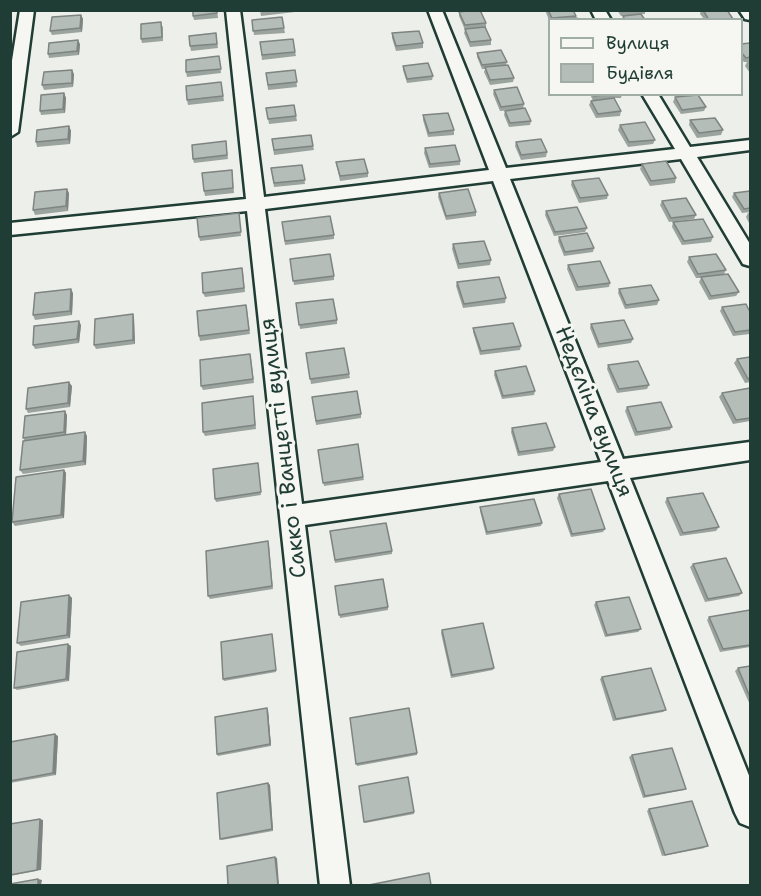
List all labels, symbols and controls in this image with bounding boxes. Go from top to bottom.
legend [548,18,743,96]
text: Вулиця [606,31,670,55]
text: Будівля [606,61,674,85]
street label: Сакко і Ванцетті вулиця [255,316,313,580]
street label: Недєліна вулиця [548,323,638,501]

